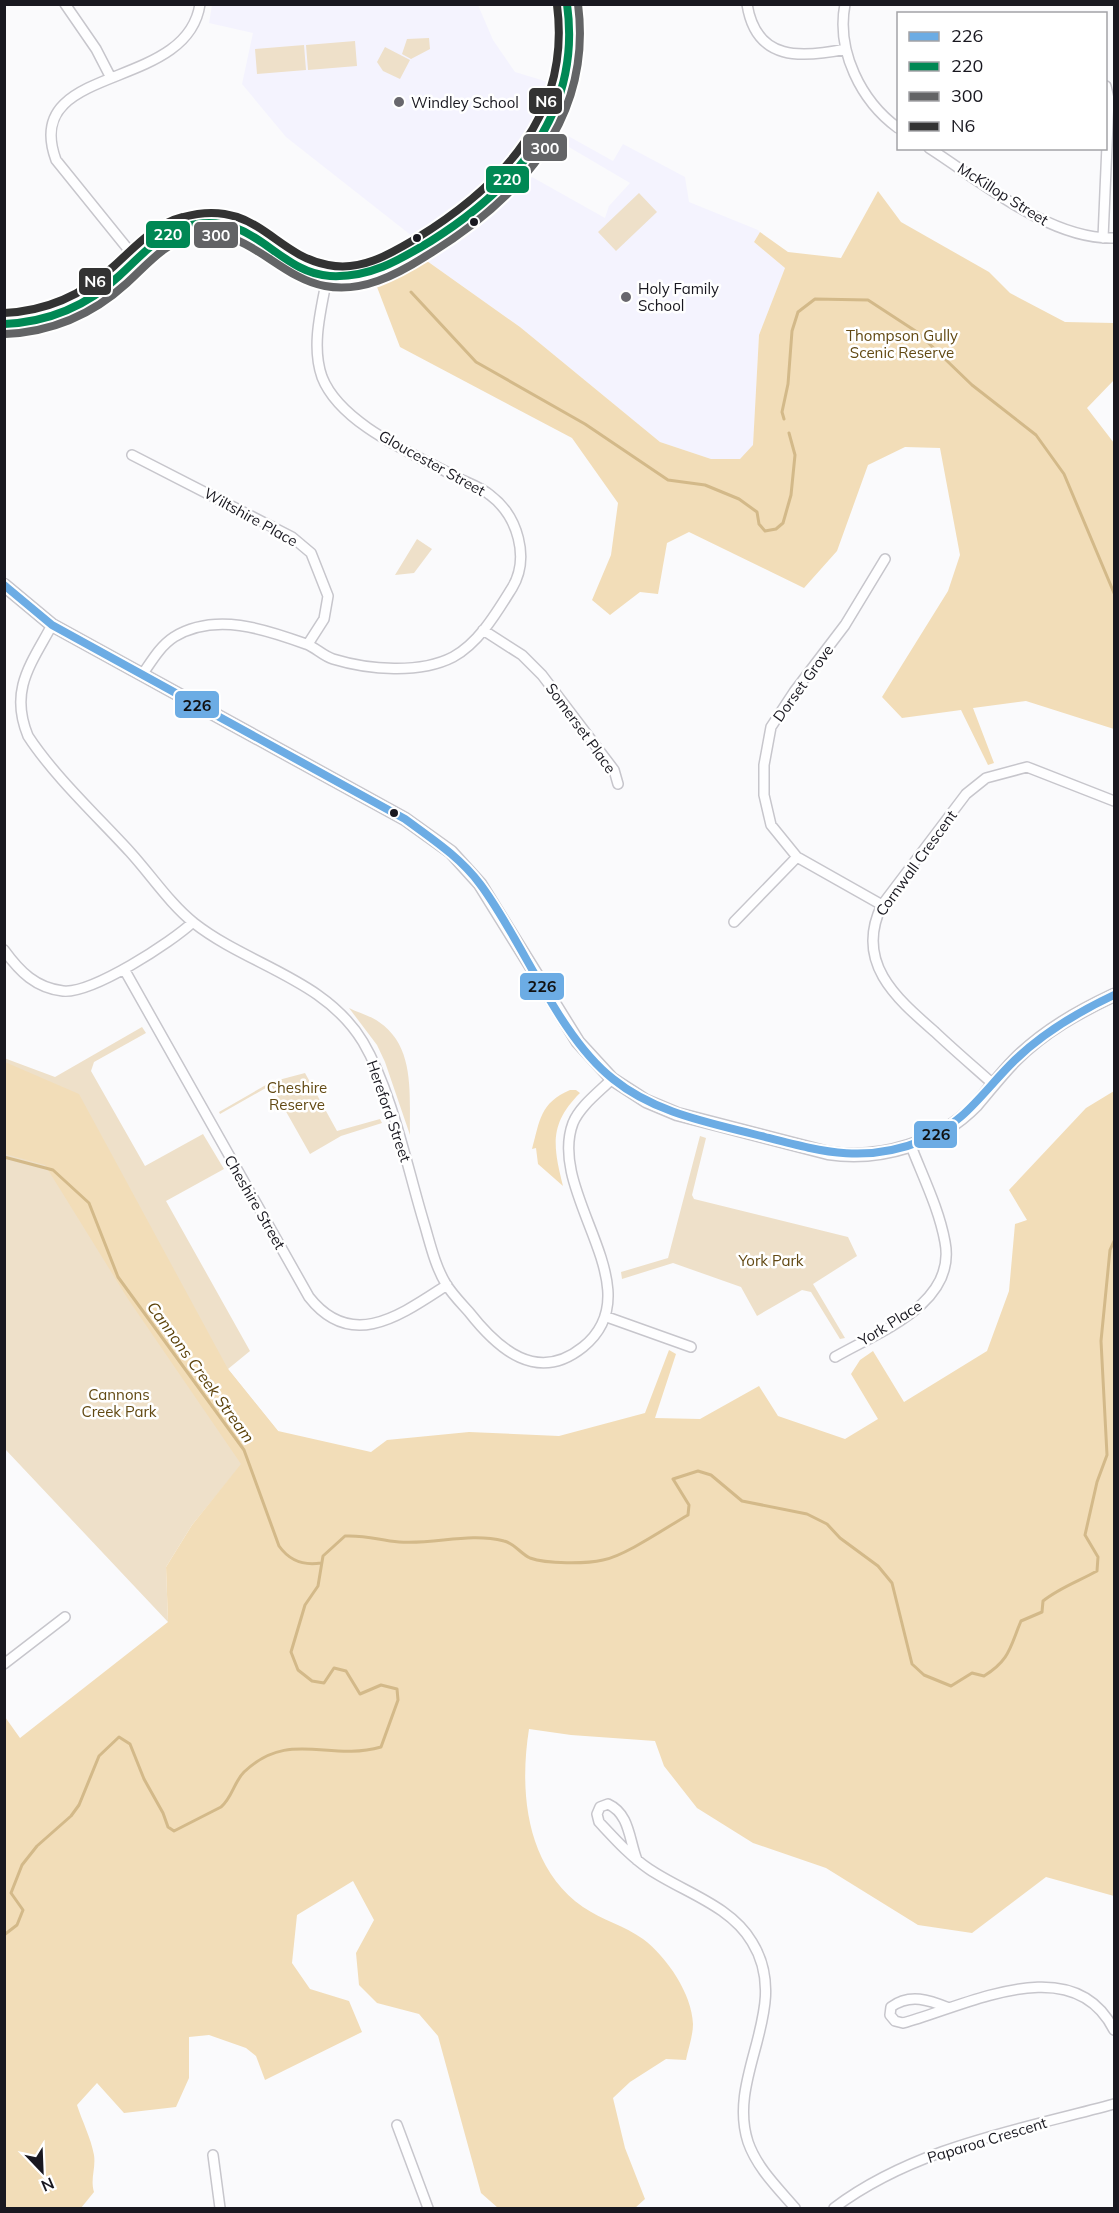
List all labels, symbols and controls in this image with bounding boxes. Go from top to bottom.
legend [897,12,1107,150]
text: 226 [951,24,983,47]
text: 220 [951,54,983,77]
text: 300 [951,84,983,107]
line badge: N6 [528,87,563,115]
text: N6 [535,91,557,111]
place label: Windley School [411,93,519,112]
marker: Windley School [392,95,406,109]
text: N6 [951,114,975,137]
line badge: 300 [522,133,568,162]
text: 300 [531,138,559,158]
street label: McKillop Street [954,159,1052,229]
line badge: 220 [485,165,530,194]
text: 220 [493,169,521,189]
unlabelled marker [468,216,480,228]
line badge: 220 [145,220,191,249]
line badge: 300 [193,221,239,249]
text: 220 [154,224,182,244]
text: 300 [202,225,230,245]
unlabelled marker [411,232,423,244]
line badge: N6 [78,267,112,296]
text: N6 [84,271,106,291]
place label: Holy Family School [638,279,719,315]
marker: Holy Family School [619,290,633,304]
park label: Thompson Gully Scenic Reserve [846,326,958,362]
street label: Gloucester Street [375,426,489,500]
street label: Wiltshire Place [201,483,301,551]
street label: Dorset Grove [769,641,837,725]
street label: Somerset Place [542,679,620,777]
line badge: 226 [174,690,220,719]
text: 226 [183,695,212,715]
street label: Cornwall Crescent [871,806,961,920]
unlabelled marker [388,807,400,819]
line badge: 226 [519,972,565,1001]
text: 226 [528,976,557,996]
street label: Hereford Street [363,1058,415,1164]
park label: Cheshire Reserve [267,1078,327,1114]
line badge: 226 [913,1120,958,1149]
text: 226 [922,1124,951,1144]
street label: Cheshire Street [220,1151,290,1253]
park label: York Park [737,1251,804,1270]
street label: York Place [854,1296,925,1350]
water label: Cannons Creek Stream [143,1297,259,1447]
park label: Cannons Creek Park [81,1385,157,1421]
street label: Paparoa Crescent [925,2113,1049,2167]
north arrow [12,2141,72,2201]
text: N [38,2173,57,2196]

